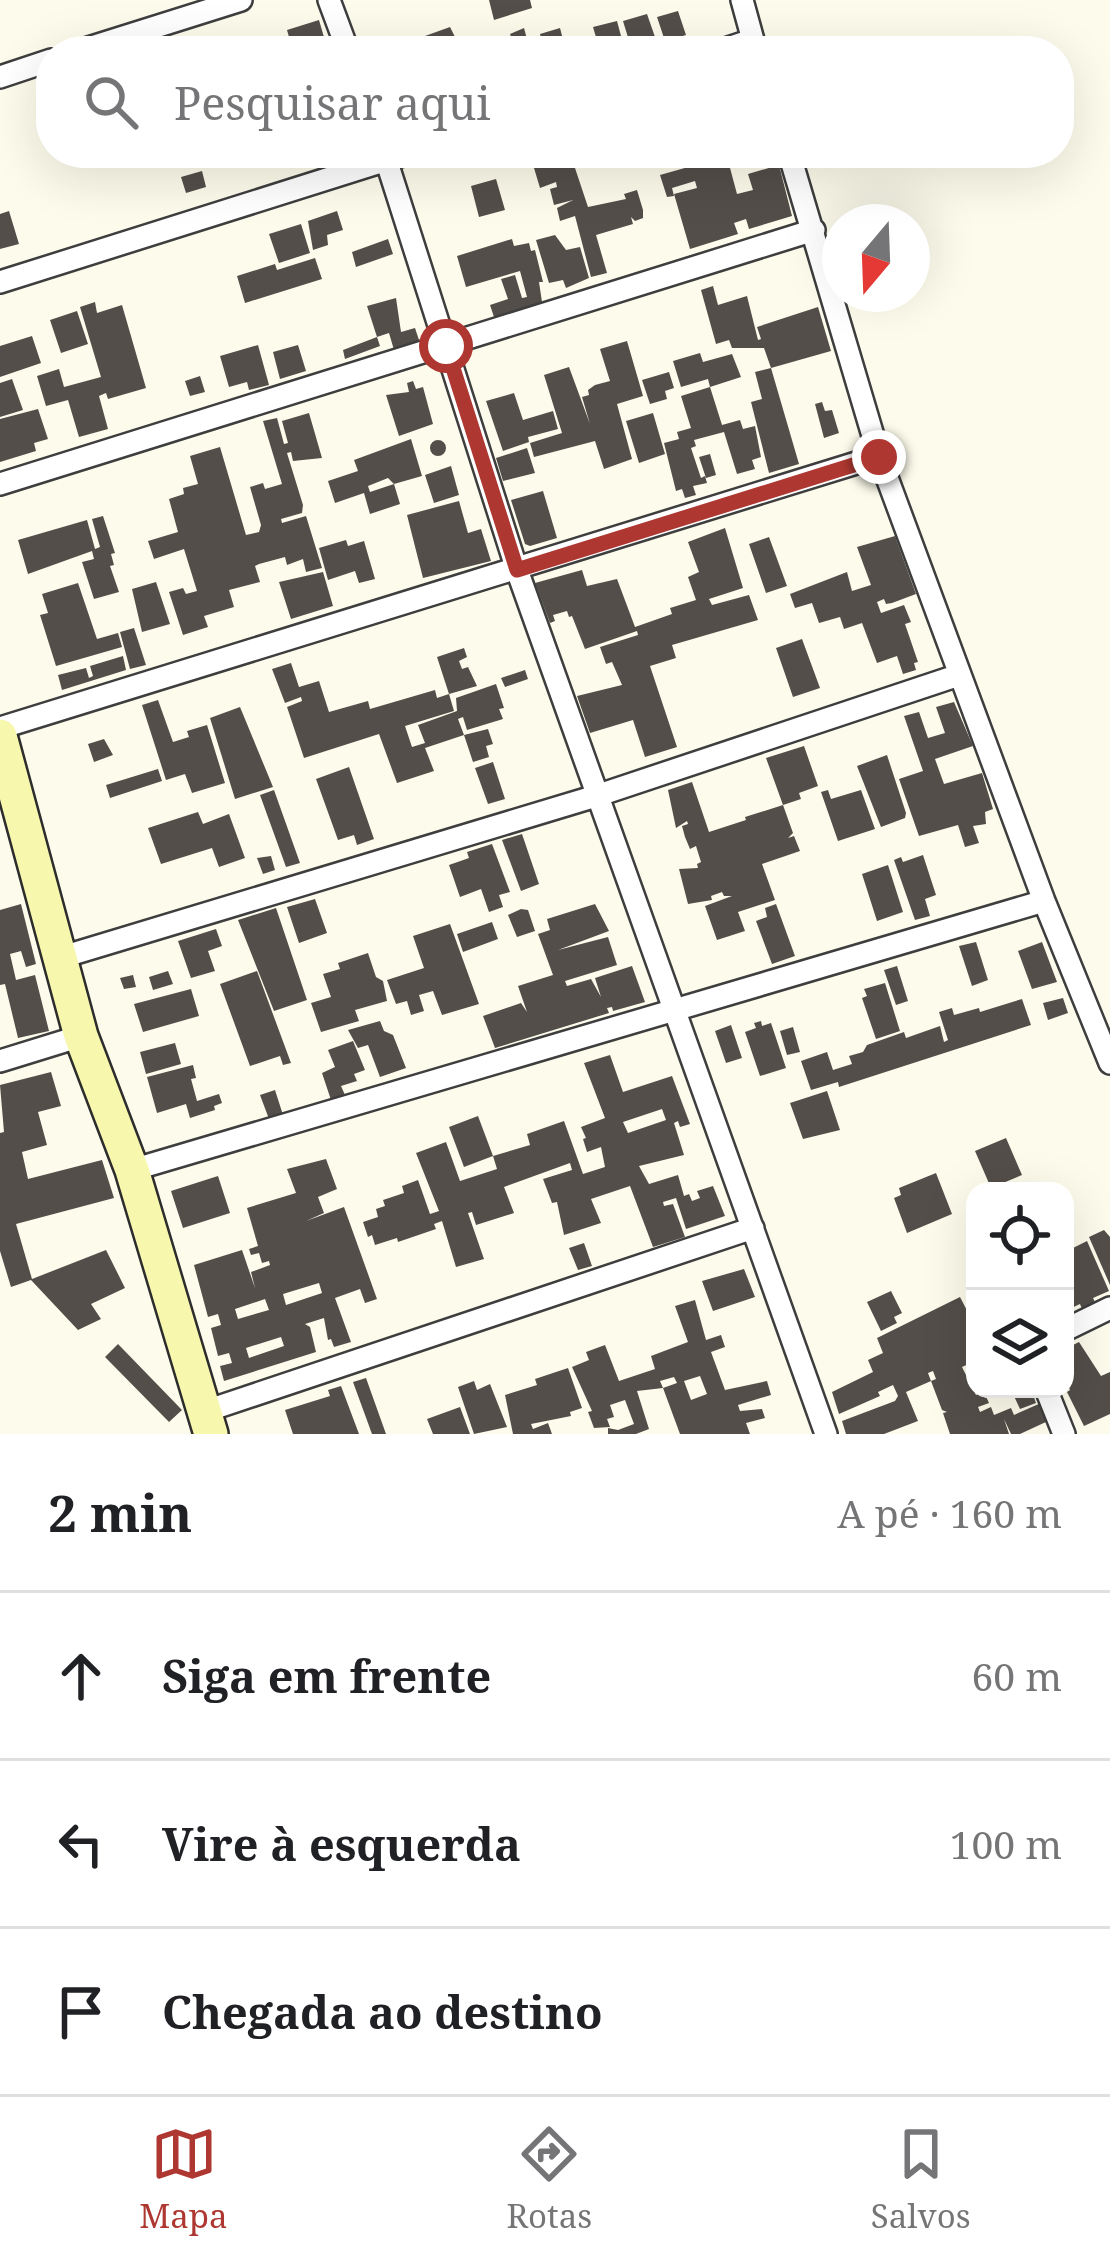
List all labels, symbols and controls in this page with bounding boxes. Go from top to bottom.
search box [36,36,1074,168]
icon: search [78,69,144,135]
text: Pesquisar aqui [174,72,491,133]
north arrow [822,204,930,312]
route start [419,319,473,373]
route end [852,430,906,484]
map controls [966,1182,1074,1398]
button: locate [966,1182,1074,1290]
button: layers [966,1290,1074,1398]
text: 2 min [48,1477,192,1547]
text: A pé · 160 m [837,1486,1062,1539]
icon: ahead [48,1643,114,1709]
text: Siga em frente [162,1645,491,1706]
text: 60 m [971,1649,1062,1702]
icon: left [48,1811,114,1877]
text: Vire à esquerda [162,1813,521,1874]
text: 100 m [950,1817,1062,1870]
icon: arrive [48,1979,114,2045]
text: Chegada ao destino [162,1981,603,2042]
tab: Mapa [139,2121,228,2238]
tab: Rotas [506,2121,592,2238]
tab: Salvos [871,2121,971,2238]

